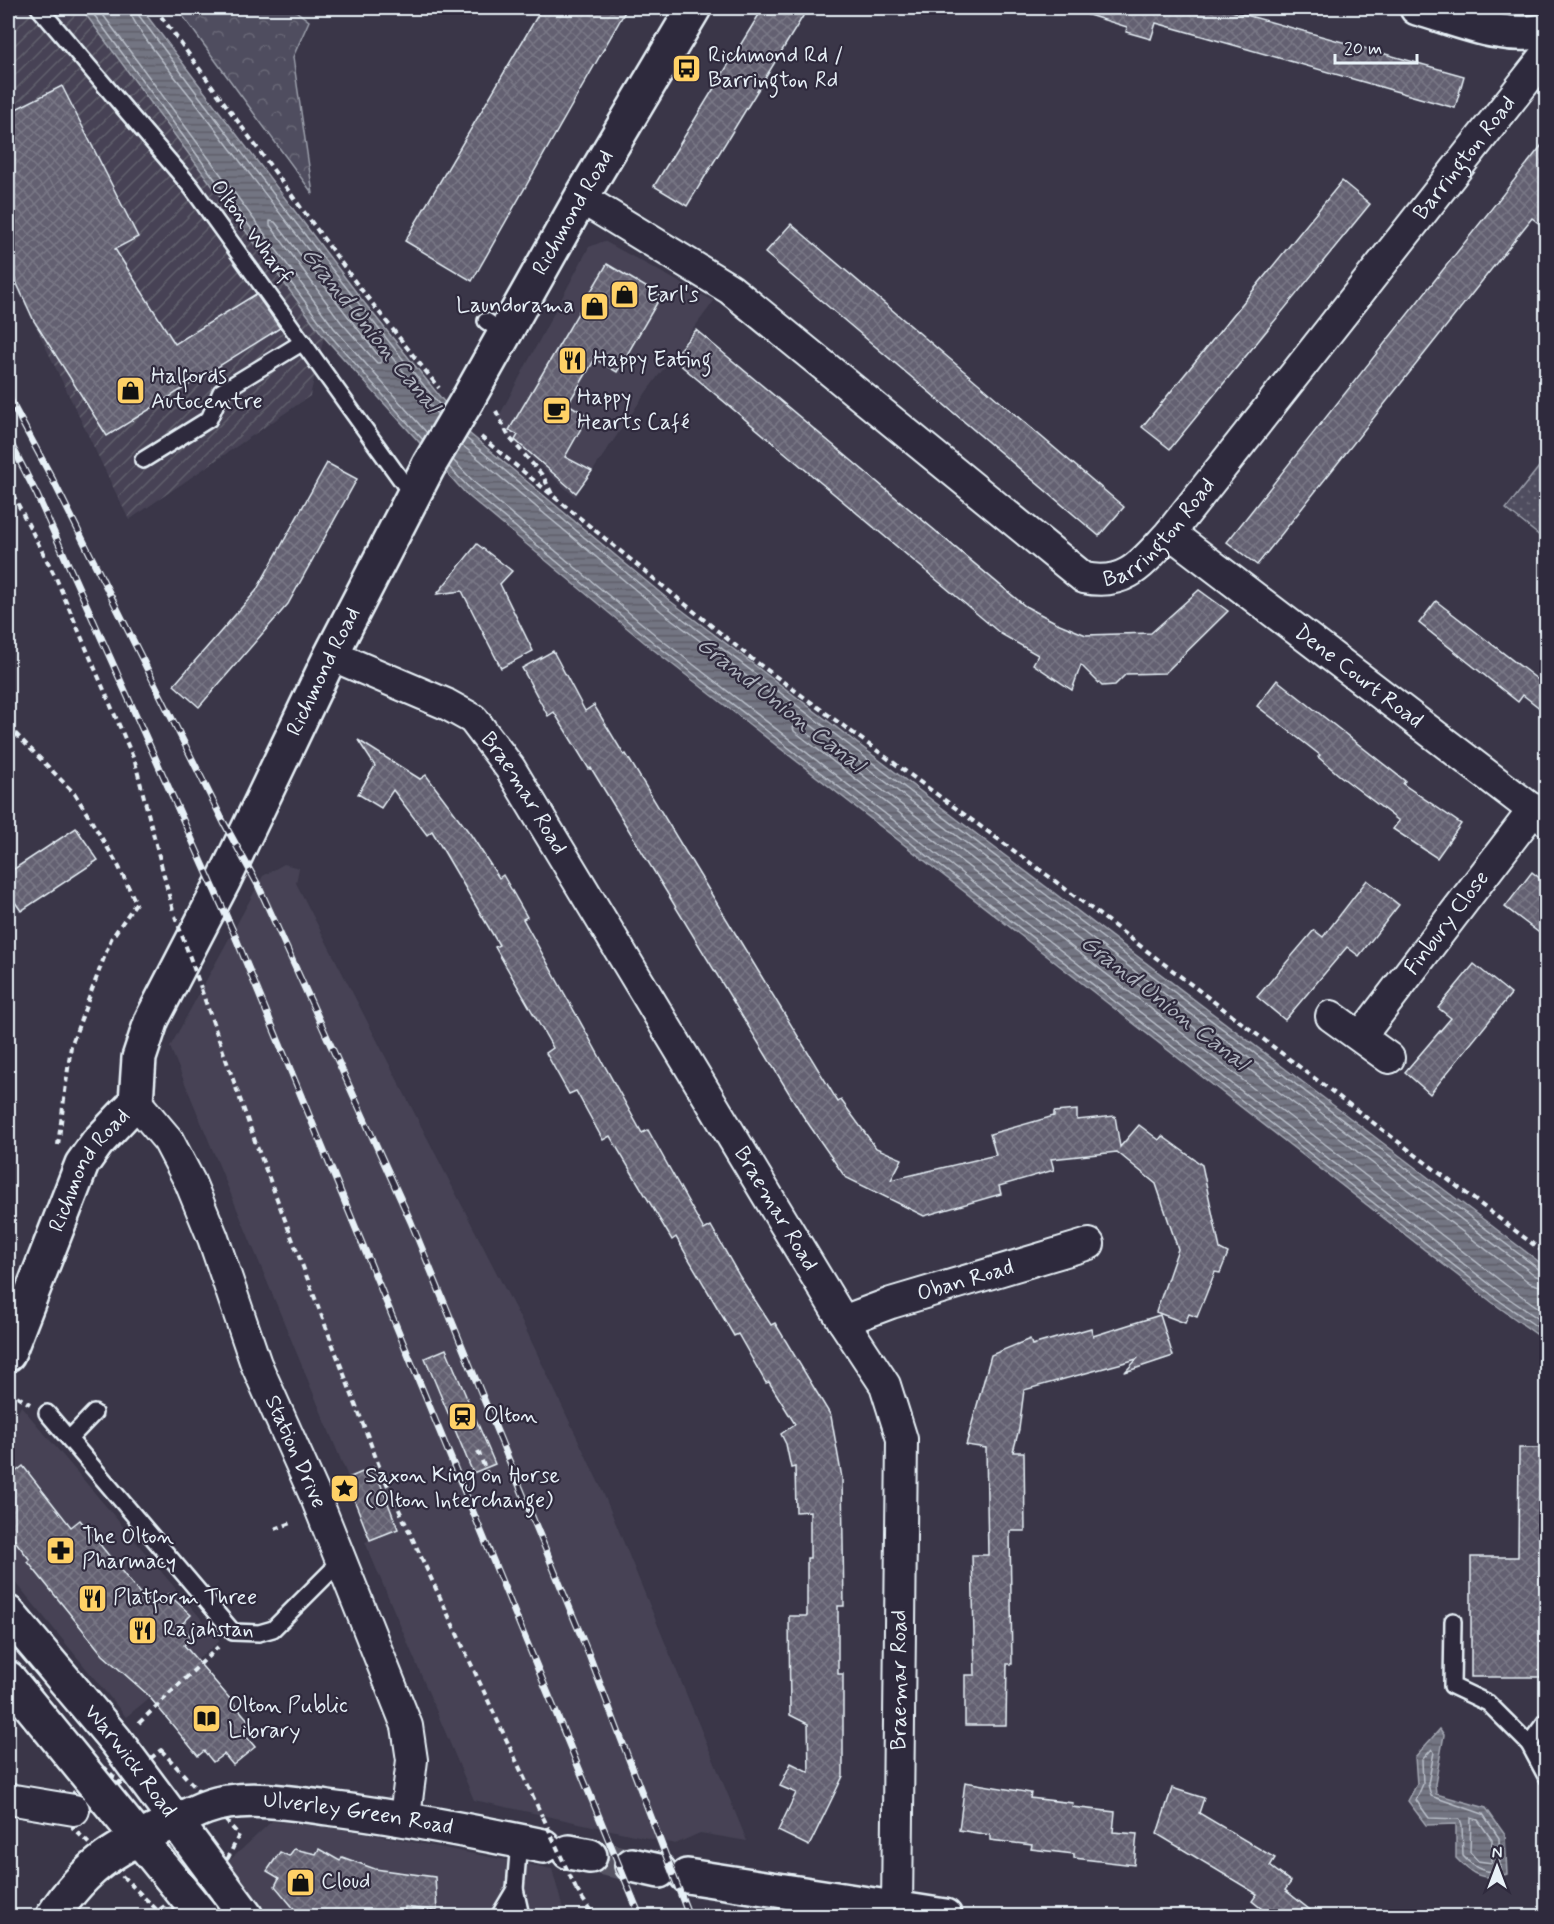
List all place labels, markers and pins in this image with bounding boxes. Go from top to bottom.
place label: Richmond Rd / Barrington Rd [708,42,844,98]
bus stop icon: Richmond Rd / Barrington Rd [671,53,703,85]
shop icon: Earl's [609,279,641,311]
place label: Earl's [646,281,699,309]
shop icon: Laundorama [579,290,611,322]
place label: Laundorama [456,292,574,320]
restaurant icon: Happy Eating [556,344,588,376]
place label: Happy Eating [593,346,712,377]
place label: Halfords Autocentre [151,363,263,416]
shop icon: Halfords Autocentre [114,374,146,406]
place label: Happy Hearts Café [577,384,690,437]
cafe icon: Happy Hearts Café [540,395,572,427]
station icon: Olton [447,1400,479,1432]
place label: Olton [484,1402,538,1430]
place label: Saxon King on Horse (Olton Interchange) [365,1462,560,1518]
place icon: Saxon King on Horse (Olton Interchange) [328,1473,360,1505]
place label: The Olton Pharmacy [82,1523,176,1576]
pharmacy icon: The Olton Pharmacy [45,1534,77,1566]
restaurant icon: Platform Three [76,1582,108,1614]
place label: Platform Three [113,1584,257,1614]
restaurant icon: Rajahstan [126,1614,158,1646]
place label: Rajahstan [163,1616,254,1645]
place label: Olton Public Library [228,1692,348,1745]
library icon: Olton Public Library [191,1703,223,1735]
shop icon: Cloud [284,1866,316,1898]
place label: Cloud [321,1868,371,1896]

